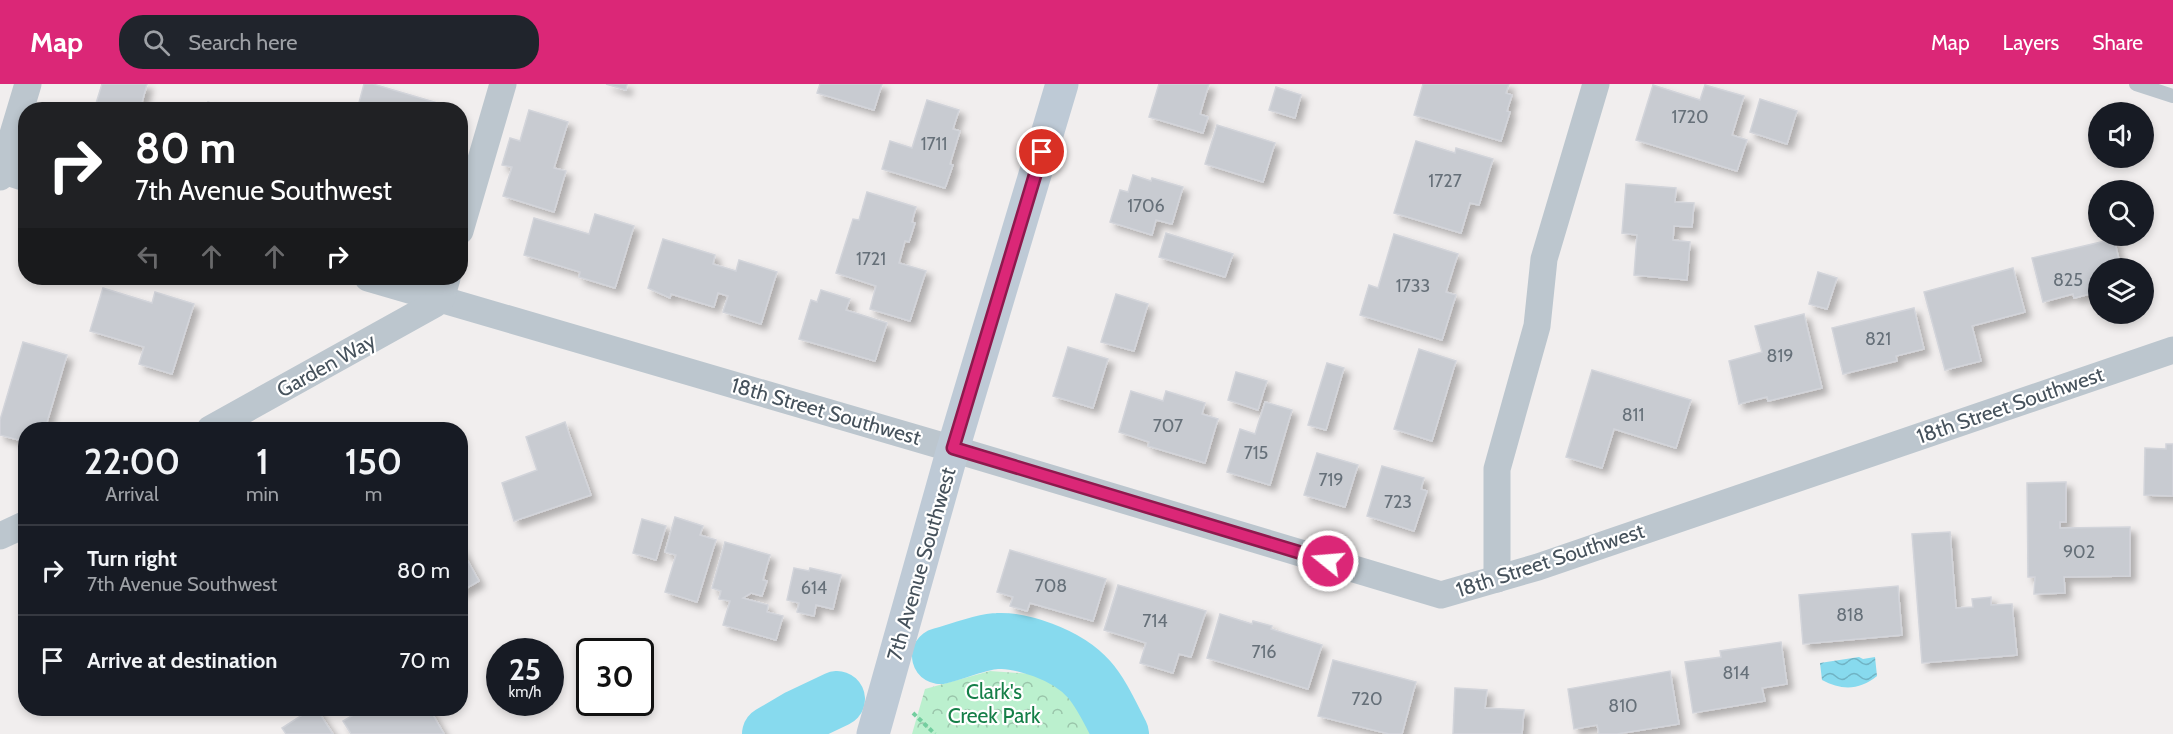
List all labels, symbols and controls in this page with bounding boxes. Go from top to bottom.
search box [119,15,539,69]
text: Map [30,25,83,59]
icon: search [140,26,173,59]
text: Search here [188,29,297,56]
text: Map [1931,30,1970,55]
text: Layers [2003,30,2059,55]
text: Share [2092,30,2143,55]
map controls [2088,102,2154,324]
button: sound [2088,102,2154,168]
house number: 1720 [1672,106,1708,128]
text: 80 m [135,122,236,174]
icon: right [36,126,114,204]
pin [1016,126,1067,177]
house number: 1711 [921,133,947,155]
icon: arrive [1025,135,1058,168]
house number: 1727 [1428,170,1462,192]
text: 7th Avenue Southwest [135,174,392,207]
button: search [2088,180,2154,246]
house number: 1706 [1127,195,1165,217]
icon: left [132,240,165,273]
icon: ahead [195,240,228,273]
icon: ahead [258,240,291,273]
icon: right [321,240,354,273]
house number: 1721 [856,248,886,270]
button: layers [2088,258,2154,324]
house number: 825 [2053,269,2083,291]
house number: 1733 [1396,275,1430,297]
street label: Garden Way [272,328,380,402]
house number: 821 [1865,328,1891,350]
house number: 819 [1766,345,1794,367]
street label: 18th Street Southwest [1913,361,2107,449]
street label: 18th Street Southwest [728,372,924,450]
house number: 811 [1622,404,1644,426]
house number: 707 [1153,415,1183,437]
text: 22:00 [84,439,180,483]
text: 1 [256,439,269,483]
text: 150 [345,439,402,483]
house number: 715 [1244,442,1268,464]
street label: 7th Avenue Southwest [881,465,961,663]
house number: 719 [1318,469,1344,491]
text: Arrival [105,482,159,506]
text: min [246,482,279,506]
text: m [365,482,382,506]
house number: 723 [1384,491,1412,513]
street label: 18th Street Southwest [1453,518,1647,602]
position arrow [1296,529,1360,593]
house number: 902 [2063,541,2095,563]
text: Turn right [87,545,177,572]
icon: right [36,554,69,587]
text: 80 m [397,557,450,584]
text: 7th Avenue Southwest [87,572,277,596]
house number: 708 [1035,575,1067,597]
house number: 614 [801,577,827,599]
house number: 818 [1836,604,1864,626]
house number: 714 [1142,610,1168,632]
speed limit sign: 30 [576,638,654,716]
house number: 716 [1251,641,1277,663]
icon: arrive [36,644,69,677]
text: Arrive at destination [87,647,277,674]
text: 70 m [400,647,450,674]
text: 25 [509,651,541,688]
house number: 814 [1722,662,1750,684]
park label: Clark's Creek Park [948,679,1041,728]
text: km/h [509,683,541,701]
house number: 720 [1351,688,1383,710]
house number: 810 [1608,695,1638,717]

